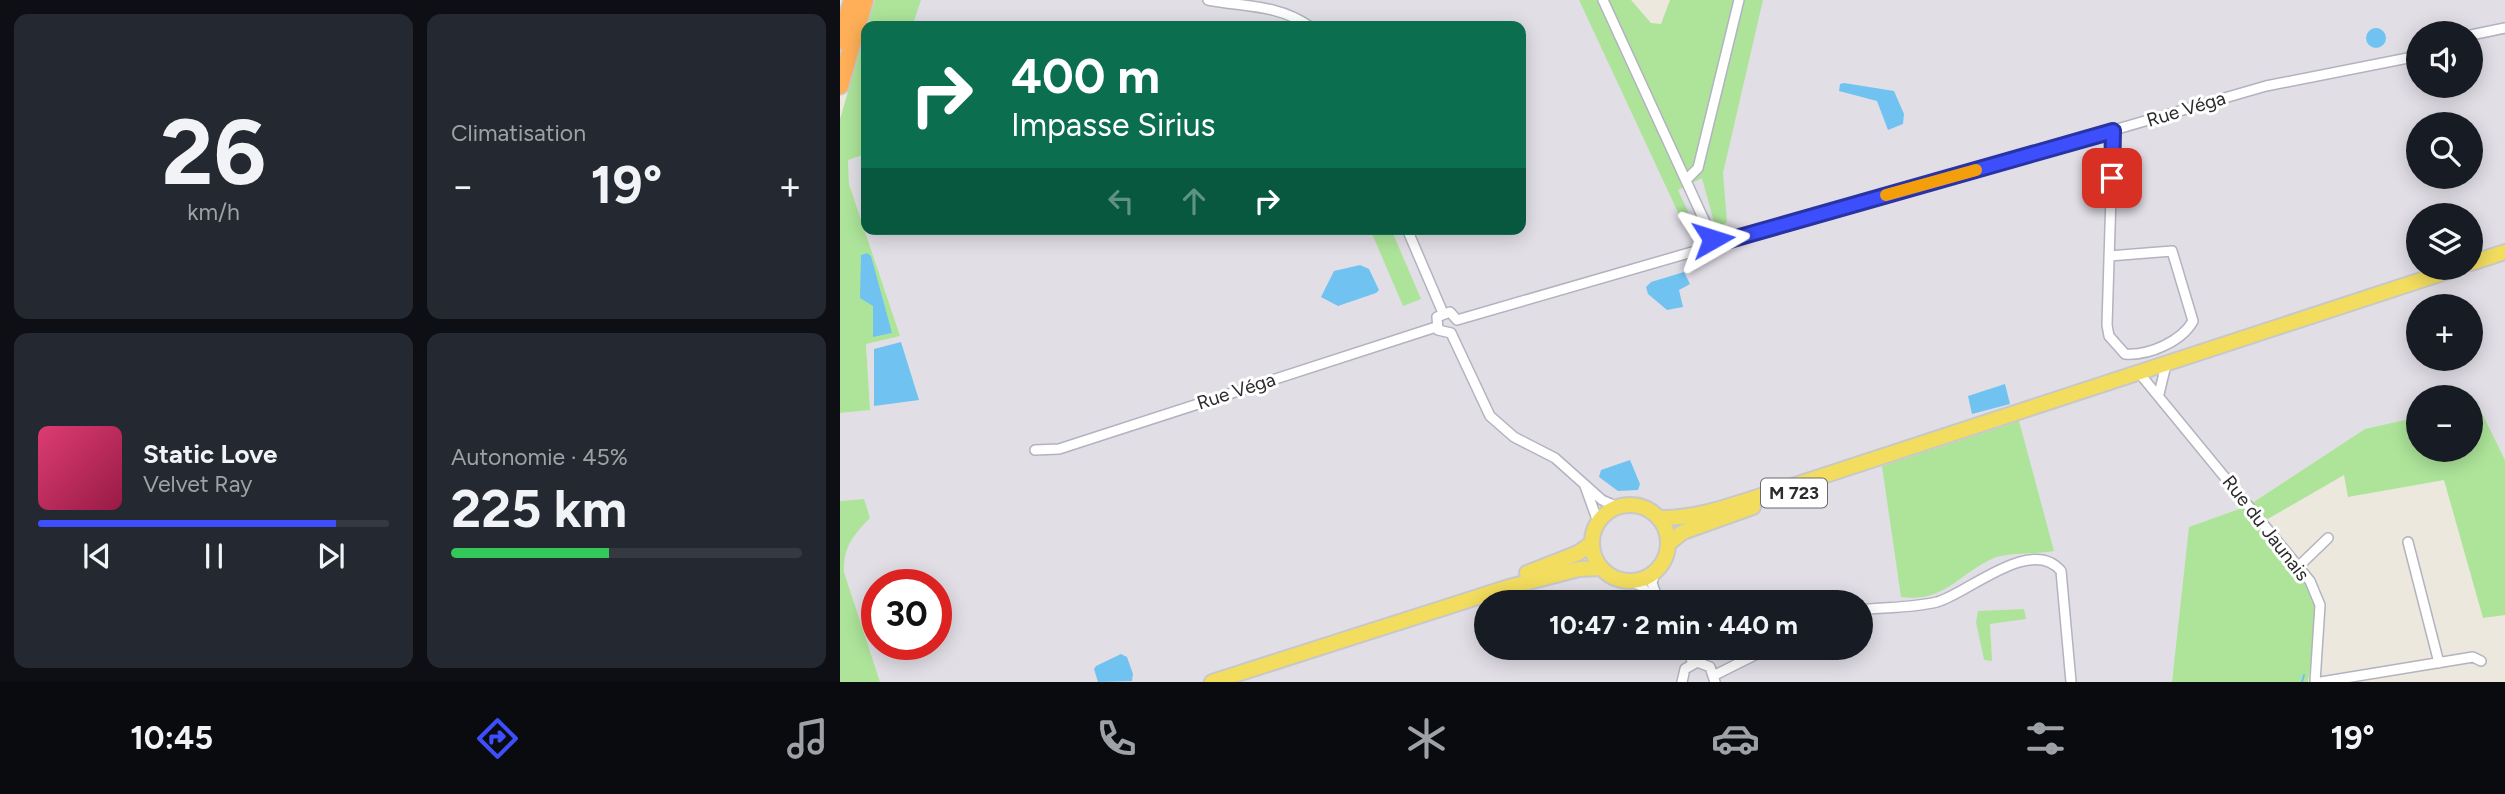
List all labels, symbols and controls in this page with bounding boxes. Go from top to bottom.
map controls [2406,21,2483,462]
button: sound [2406,21,2483,98]
text: 400 m [1011,46,1160,105]
icon: right [896,49,987,140]
street label: Rue Véga [2144,86,2228,132]
text: 26 [161,98,266,207]
text: Impasse Sirius [1011,106,1215,144]
button: search [2406,112,2483,189]
text: Climatisation [451,119,586,147]
pin [2082,148,2142,208]
text: 19° [591,154,662,216]
icon: arrive [2093,159,2131,197]
text: − [451,163,475,209]
text: + [778,163,802,209]
icon: left [1102,182,1140,220]
icon: ahead [1175,182,1213,220]
icon: right [1248,182,1286,220]
text: km/h [187,198,240,226]
position arrow [1676,202,1750,276]
button: layers [2406,203,2483,280]
button: + [2406,294,2483,371]
street label: Rue Véga [1194,368,1278,414]
button: − [2406,385,2483,462]
text: Static Love [143,438,277,470]
text: Autonomie · 45% [451,443,628,471]
text: Velvet Ray [143,470,252,498]
street label: Rue du Jaunais [2218,471,2314,585]
text: 225 km [451,478,627,540]
road number: M 723 [1761,478,1827,508]
icon: previous [78,537,116,575]
icon: pause [195,537,233,575]
icon: next [312,537,350,575]
speed limit sign: 30 [861,569,952,660]
text: 10:47 · 2 min · 440 m [1549,609,1798,641]
icon: directions [473,714,522,763]
icon: music [783,714,832,763]
icon: phone [1092,714,1141,763]
icon: climate [1402,714,1451,763]
icon: car [1711,714,1760,763]
icon: filters [2021,714,2070,763]
text: 10:45 [130,719,213,757]
text: 19° [2330,719,2375,757]

